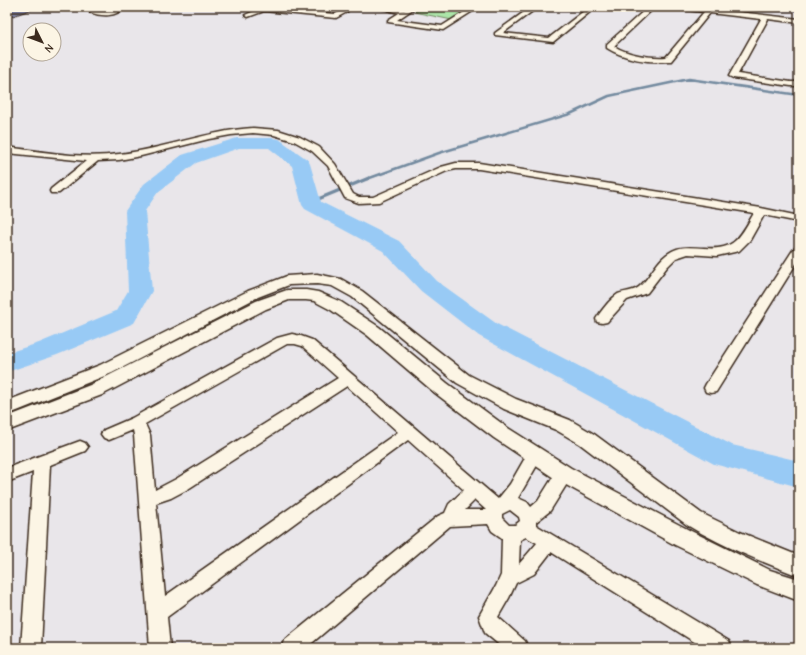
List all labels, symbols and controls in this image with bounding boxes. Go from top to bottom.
north arrow [22,22,62,62]
text: N [42,41,56,55]

